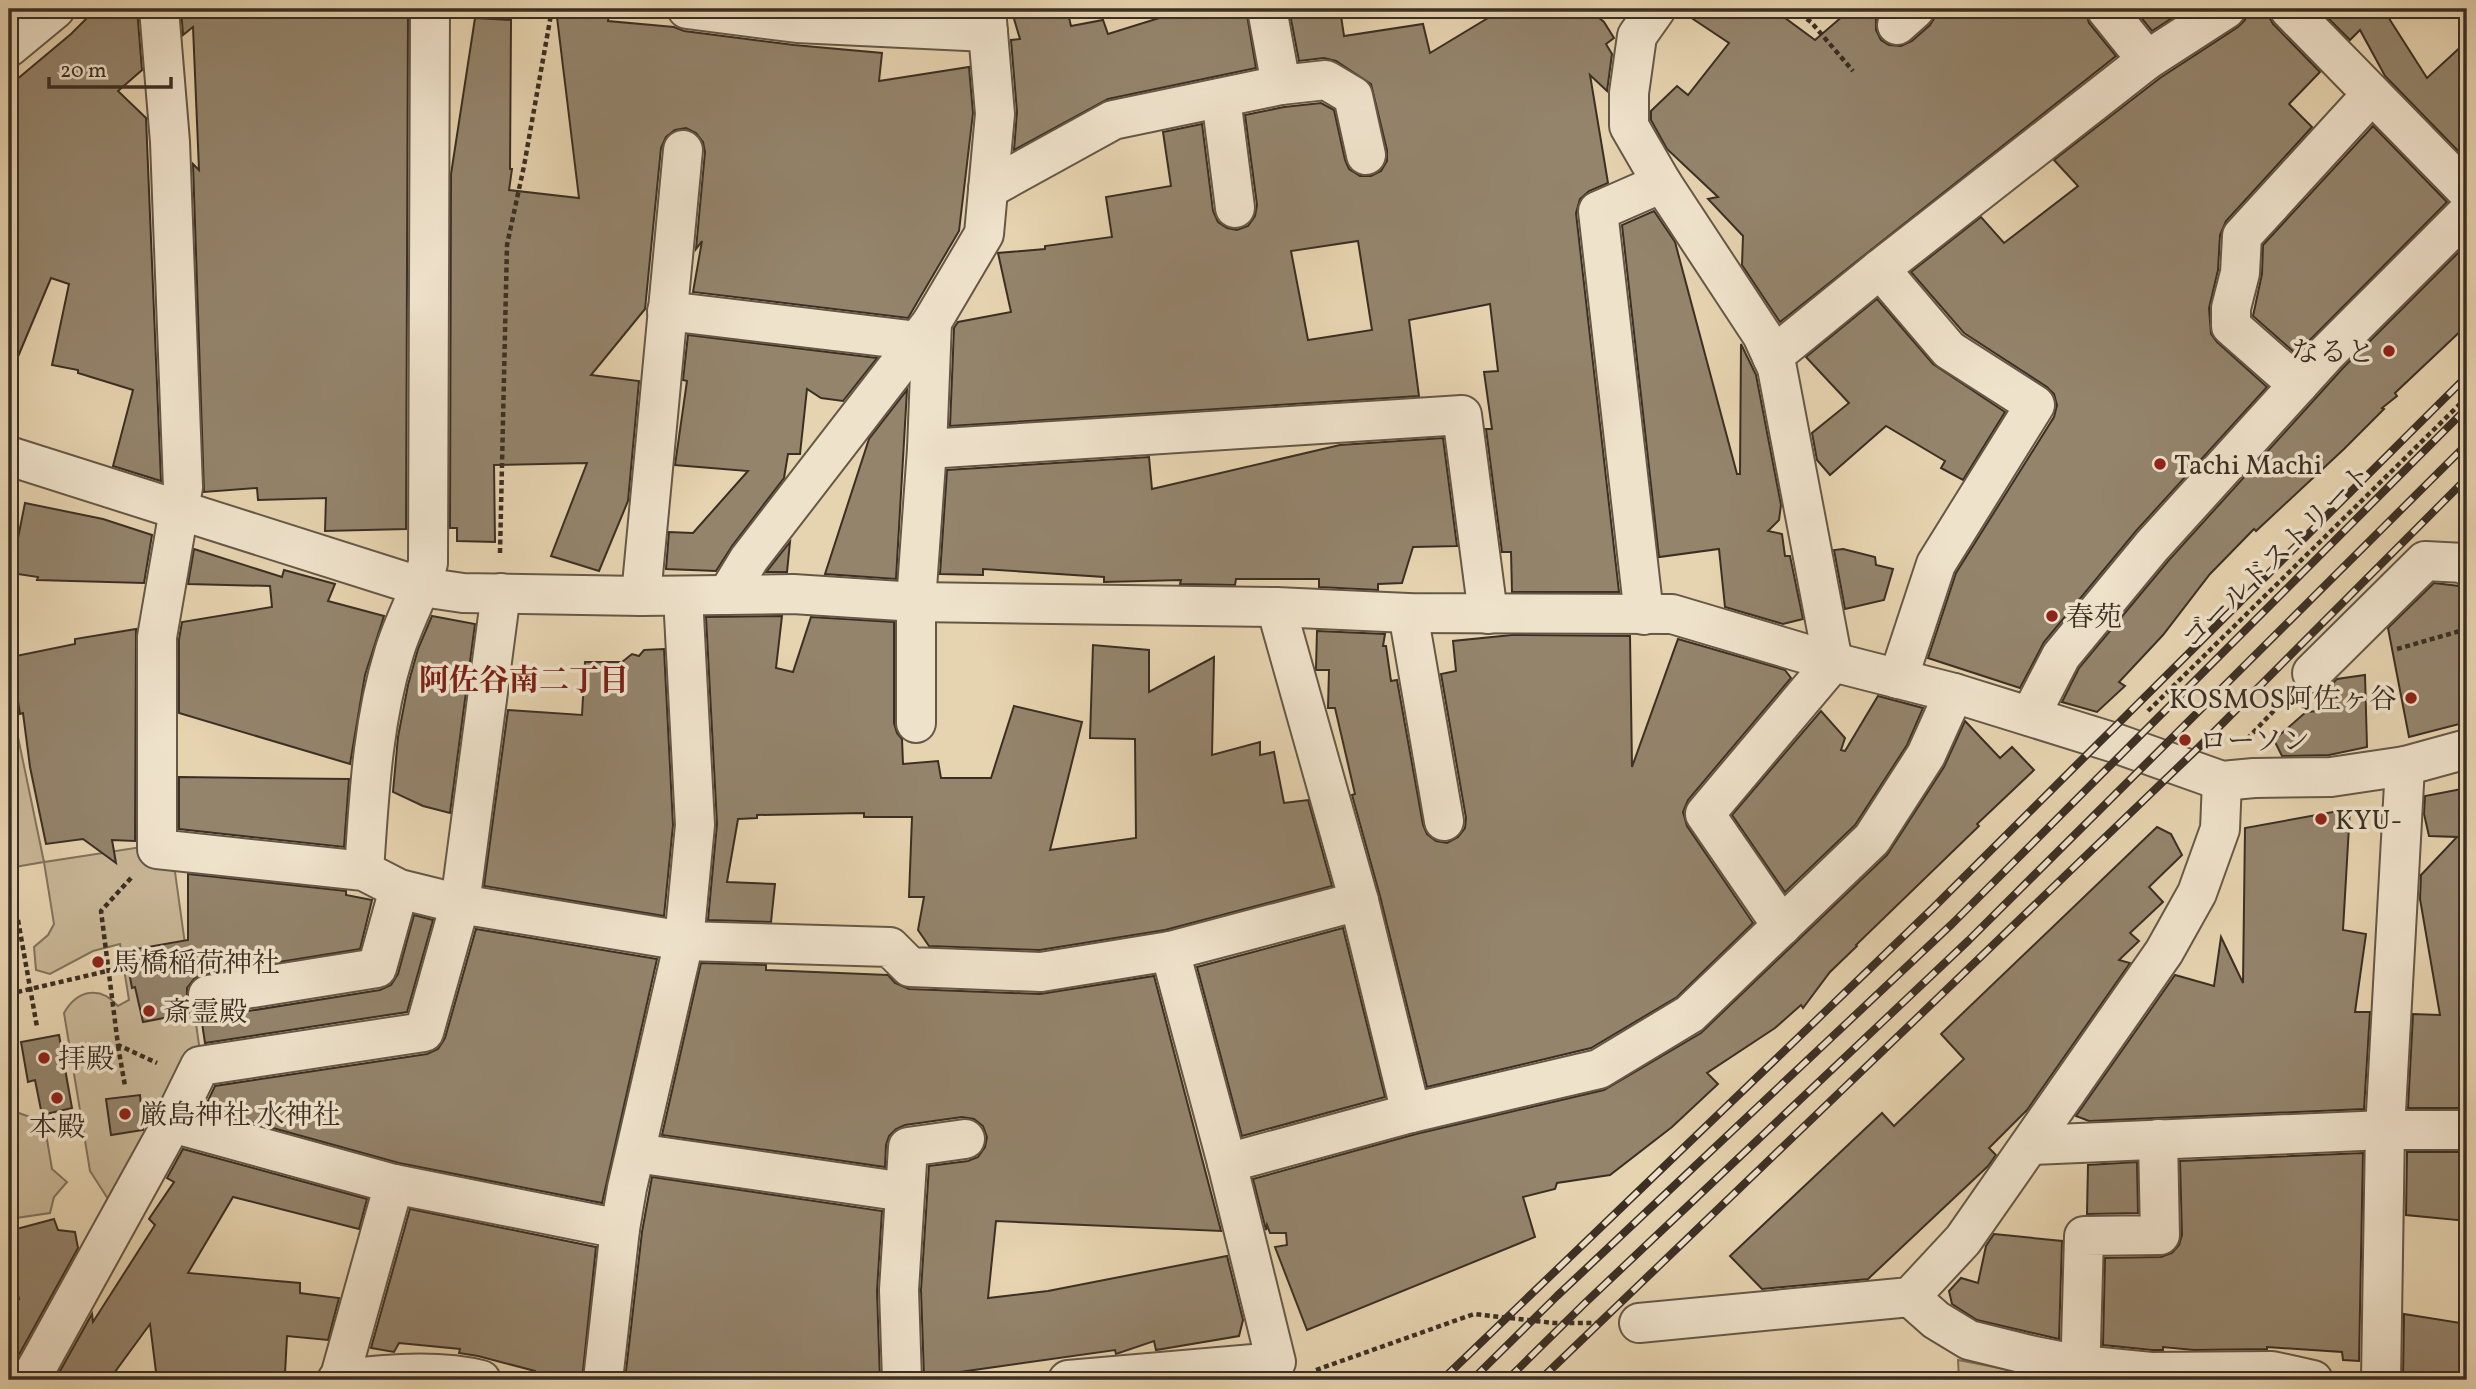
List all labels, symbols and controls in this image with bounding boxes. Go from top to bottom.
scale bar [49,46,172,90]
text: 20 m [60,57,106,86]
place label: なると [2291,334,2375,373]
marker: なると [2381,343,2397,359]
place label: Tachi Machi [2174,447,2322,486]
marker: Tachi Machi [2152,456,2168,472]
street label: ゴールドストリート [2174,456,2382,658]
place label: 春苑 [2066,599,2122,638]
marker: 春苑 [2044,608,2060,624]
district label: 阿佐谷南二丁目 [419,661,629,703]
place label: KOSMOS阿佐ヶ谷 [2169,681,2397,720]
marker: KOSMOS阿佐ヶ谷 [2403,690,2419,706]
place label: ローソン [2199,723,2310,762]
marker: ローソン [2177,732,2193,748]
place label: KYU- [2335,802,2402,841]
marker: KYU- [2313,811,2329,827]
place label: 馬橋稲荷神社 [112,945,280,984]
marker: 馬橋稲荷神社 [90,954,106,970]
place label: 斎霊殿 [163,994,247,1033]
marker: 斎霊殿 [141,1003,157,1019]
place label: 拝殿 [58,1041,114,1080]
marker: 拝殿 [36,1050,52,1066]
marker: 本殿 [49,1090,65,1106]
place label: 厳島神社 水神社 [139,1097,341,1136]
marker: 厳島神社 水神社 [117,1106,133,1122]
place label: 本殿 [29,1109,85,1148]

